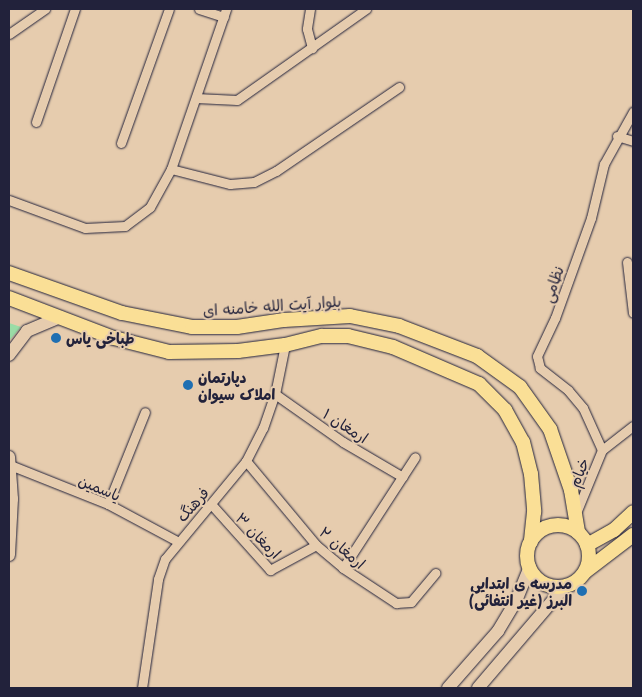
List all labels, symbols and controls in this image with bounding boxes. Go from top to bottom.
street label: نظامی [537,263,567,305]
street label: بلوار آیت الله خامنه ای [202,291,342,319]
place label: طباخی یاس [66,329,135,347]
marker: طباخی یاس [50,332,62,344]
place label: دپارتمان املاک سیوان [198,367,275,402]
marker: دپارتمان املاک سیوان [182,379,194,391]
street label: ارمغان ۱ [320,404,372,446]
street label: خیام [564,455,592,489]
street label: یاسمین [76,470,124,504]
street label: فرهنگ [172,483,212,525]
street label: ارمغان ۳ [233,508,285,562]
street label: ارمغان ۲ [316,522,370,572]
place label: مدرسه ی ابتدایی (غیر انتفائی) البرز [469,573,572,608]
marker: مدرسه ی ابتدایی (غیر انتفائی) البرز [576,585,588,597]

